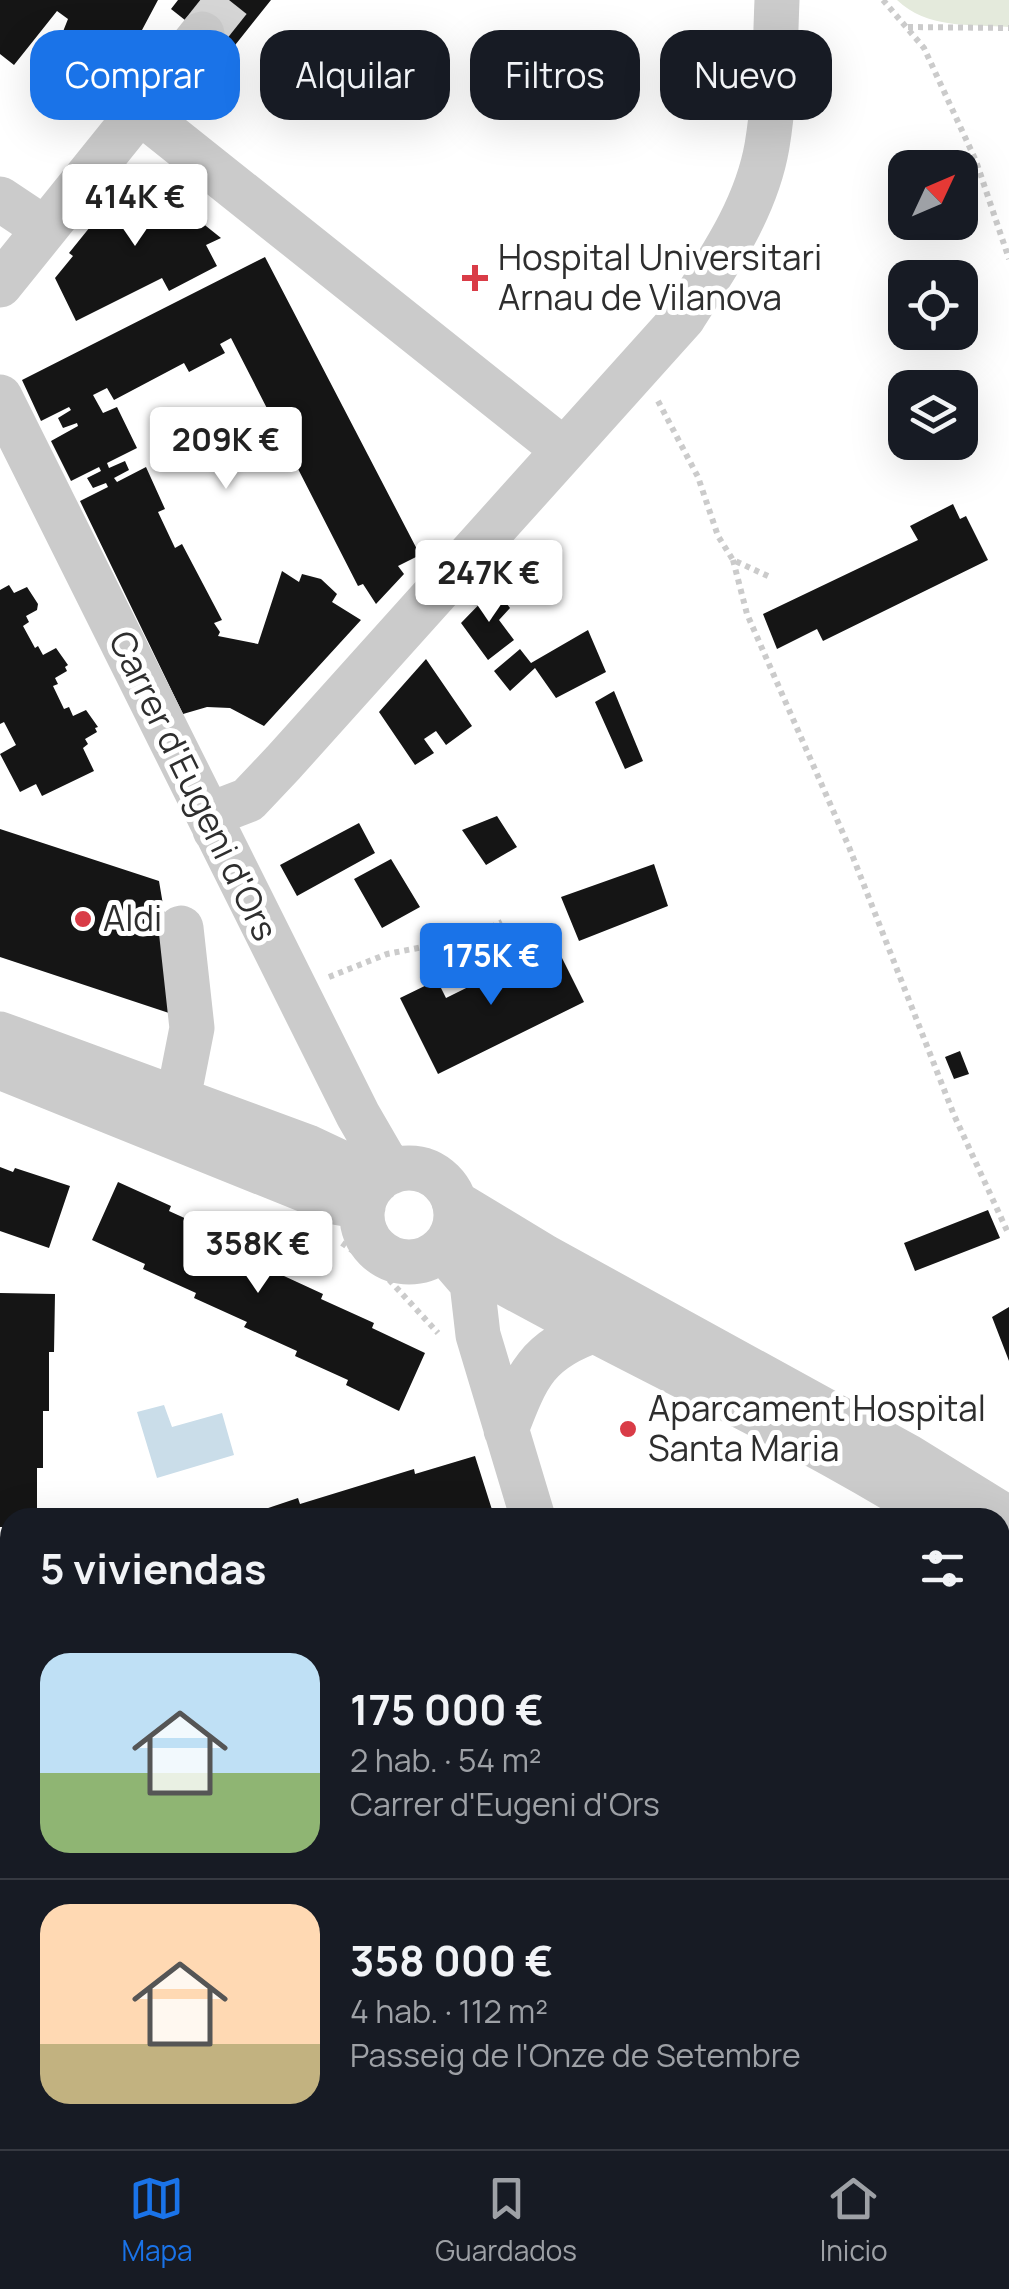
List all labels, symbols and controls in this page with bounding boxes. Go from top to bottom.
chip: Comprar [30,30,240,120]
chip: Alquilar [260,30,450,120]
chip: Filtros [470,30,640,120]
chip: Nuevo [660,30,832,120]
north arrow [888,150,978,240]
map controls [888,150,978,460]
pin: 414K € [54,164,216,249]
text: 414K € [84,174,186,218]
place label: Hospital Universitari Arnau de Vilanova [498,233,822,321]
button: locate [888,260,978,350]
marker: Hospital Universitari Arnau de Vilanova [462,265,488,291]
button: layers [888,370,978,460]
pin: 209K € [145,407,307,492]
text: 209K € [172,417,280,461]
pin: 247K € [408,540,570,625]
text: 247K € [437,550,541,594]
street label: Carrer d'Eugeni d'Ors [98,623,290,948]
place label: Aldi [103,894,162,942]
marker: Aldi [72,908,94,930]
pin: 175K € [410,923,572,1008]
text: 175K € [442,933,540,977]
pin: 358K € [177,1211,339,1296]
text: 358K € [205,1221,311,1265]
place label: Aparcament Hospital Santa Maria [648,1384,986,1472]
marker: Aparcament Hospital Santa Maria [617,1418,639,1440]
text: 5 viviendas [40,1539,266,1597]
icon: filters [915,1541,970,1596]
text: 175 000 € [350,1680,544,1738]
icon: home [120,1693,240,1813]
text: 2 hab. · 54 m² [350,1738,542,1782]
text: Carrer d'Eugeni d'Ors [350,1782,660,1826]
text: 358 000 € [350,1931,553,1989]
icon: home [120,1944,240,2064]
text: 4 hab. · 112 m² [350,1989,548,2033]
text: Passeig de l'Onze de Setembre [350,2033,801,2077]
tab: Mapa [121,2171,193,2269]
tab: Guardados [435,2171,577,2269]
tab: Inicio [820,2171,888,2269]

